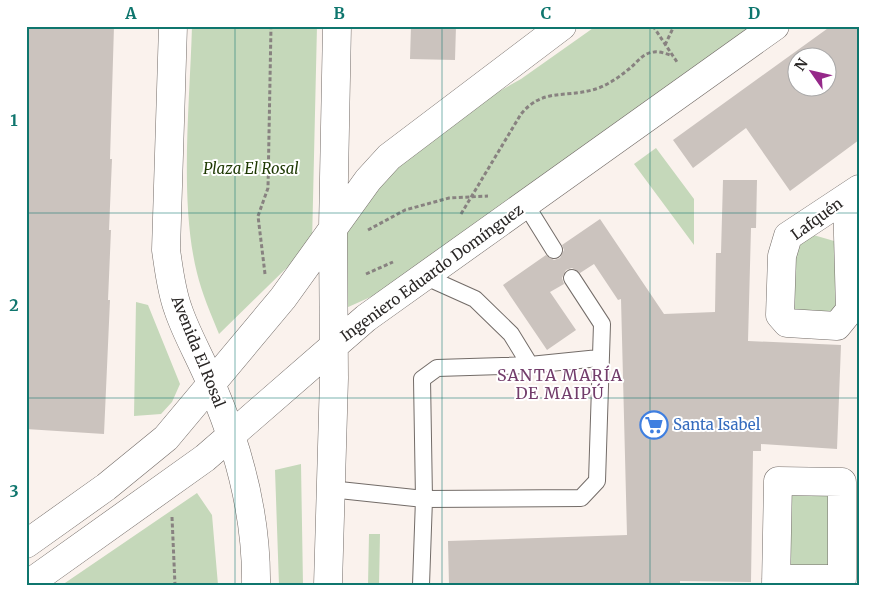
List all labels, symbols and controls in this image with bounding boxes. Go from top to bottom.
text: A [124,3,137,23]
text: B [333,3,345,23]
text: C [541,3,551,23]
text: D [748,3,760,23]
north arrow [788,48,838,98]
text: N [791,55,812,74]
text: 1 [10,110,18,130]
park label: Plaza El Rosal [203,159,299,178]
street label: Lafquén [787,193,846,244]
street label: Ingeniero Eduardo Domínguez [337,200,527,345]
street label: Avenida El Rosal [167,292,230,411]
text: 2 [9,295,19,315]
district label: SANTA MARÍA DE MAIPÚ [497,365,623,403]
supermarket icon: Santa Isabel [639,410,669,440]
place label: Santa Isabel [673,415,761,434]
text: 3 [9,481,19,501]

